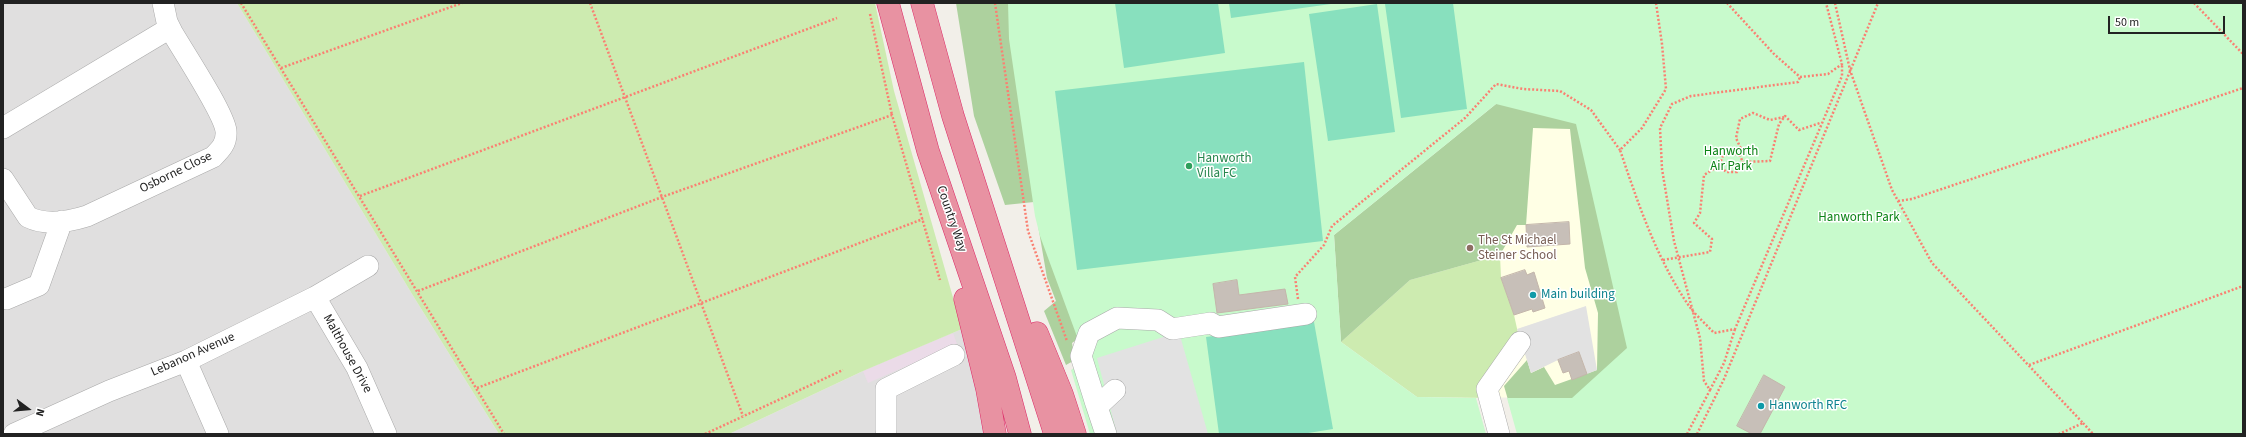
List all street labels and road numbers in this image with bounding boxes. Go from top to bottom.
street label: Osborne Close [137,149,215,197]
street label: Country Way [932,184,970,254]
street label: Malthouse Drive [319,312,375,396]
street label: Lebanon Avenue [149,330,237,380]

